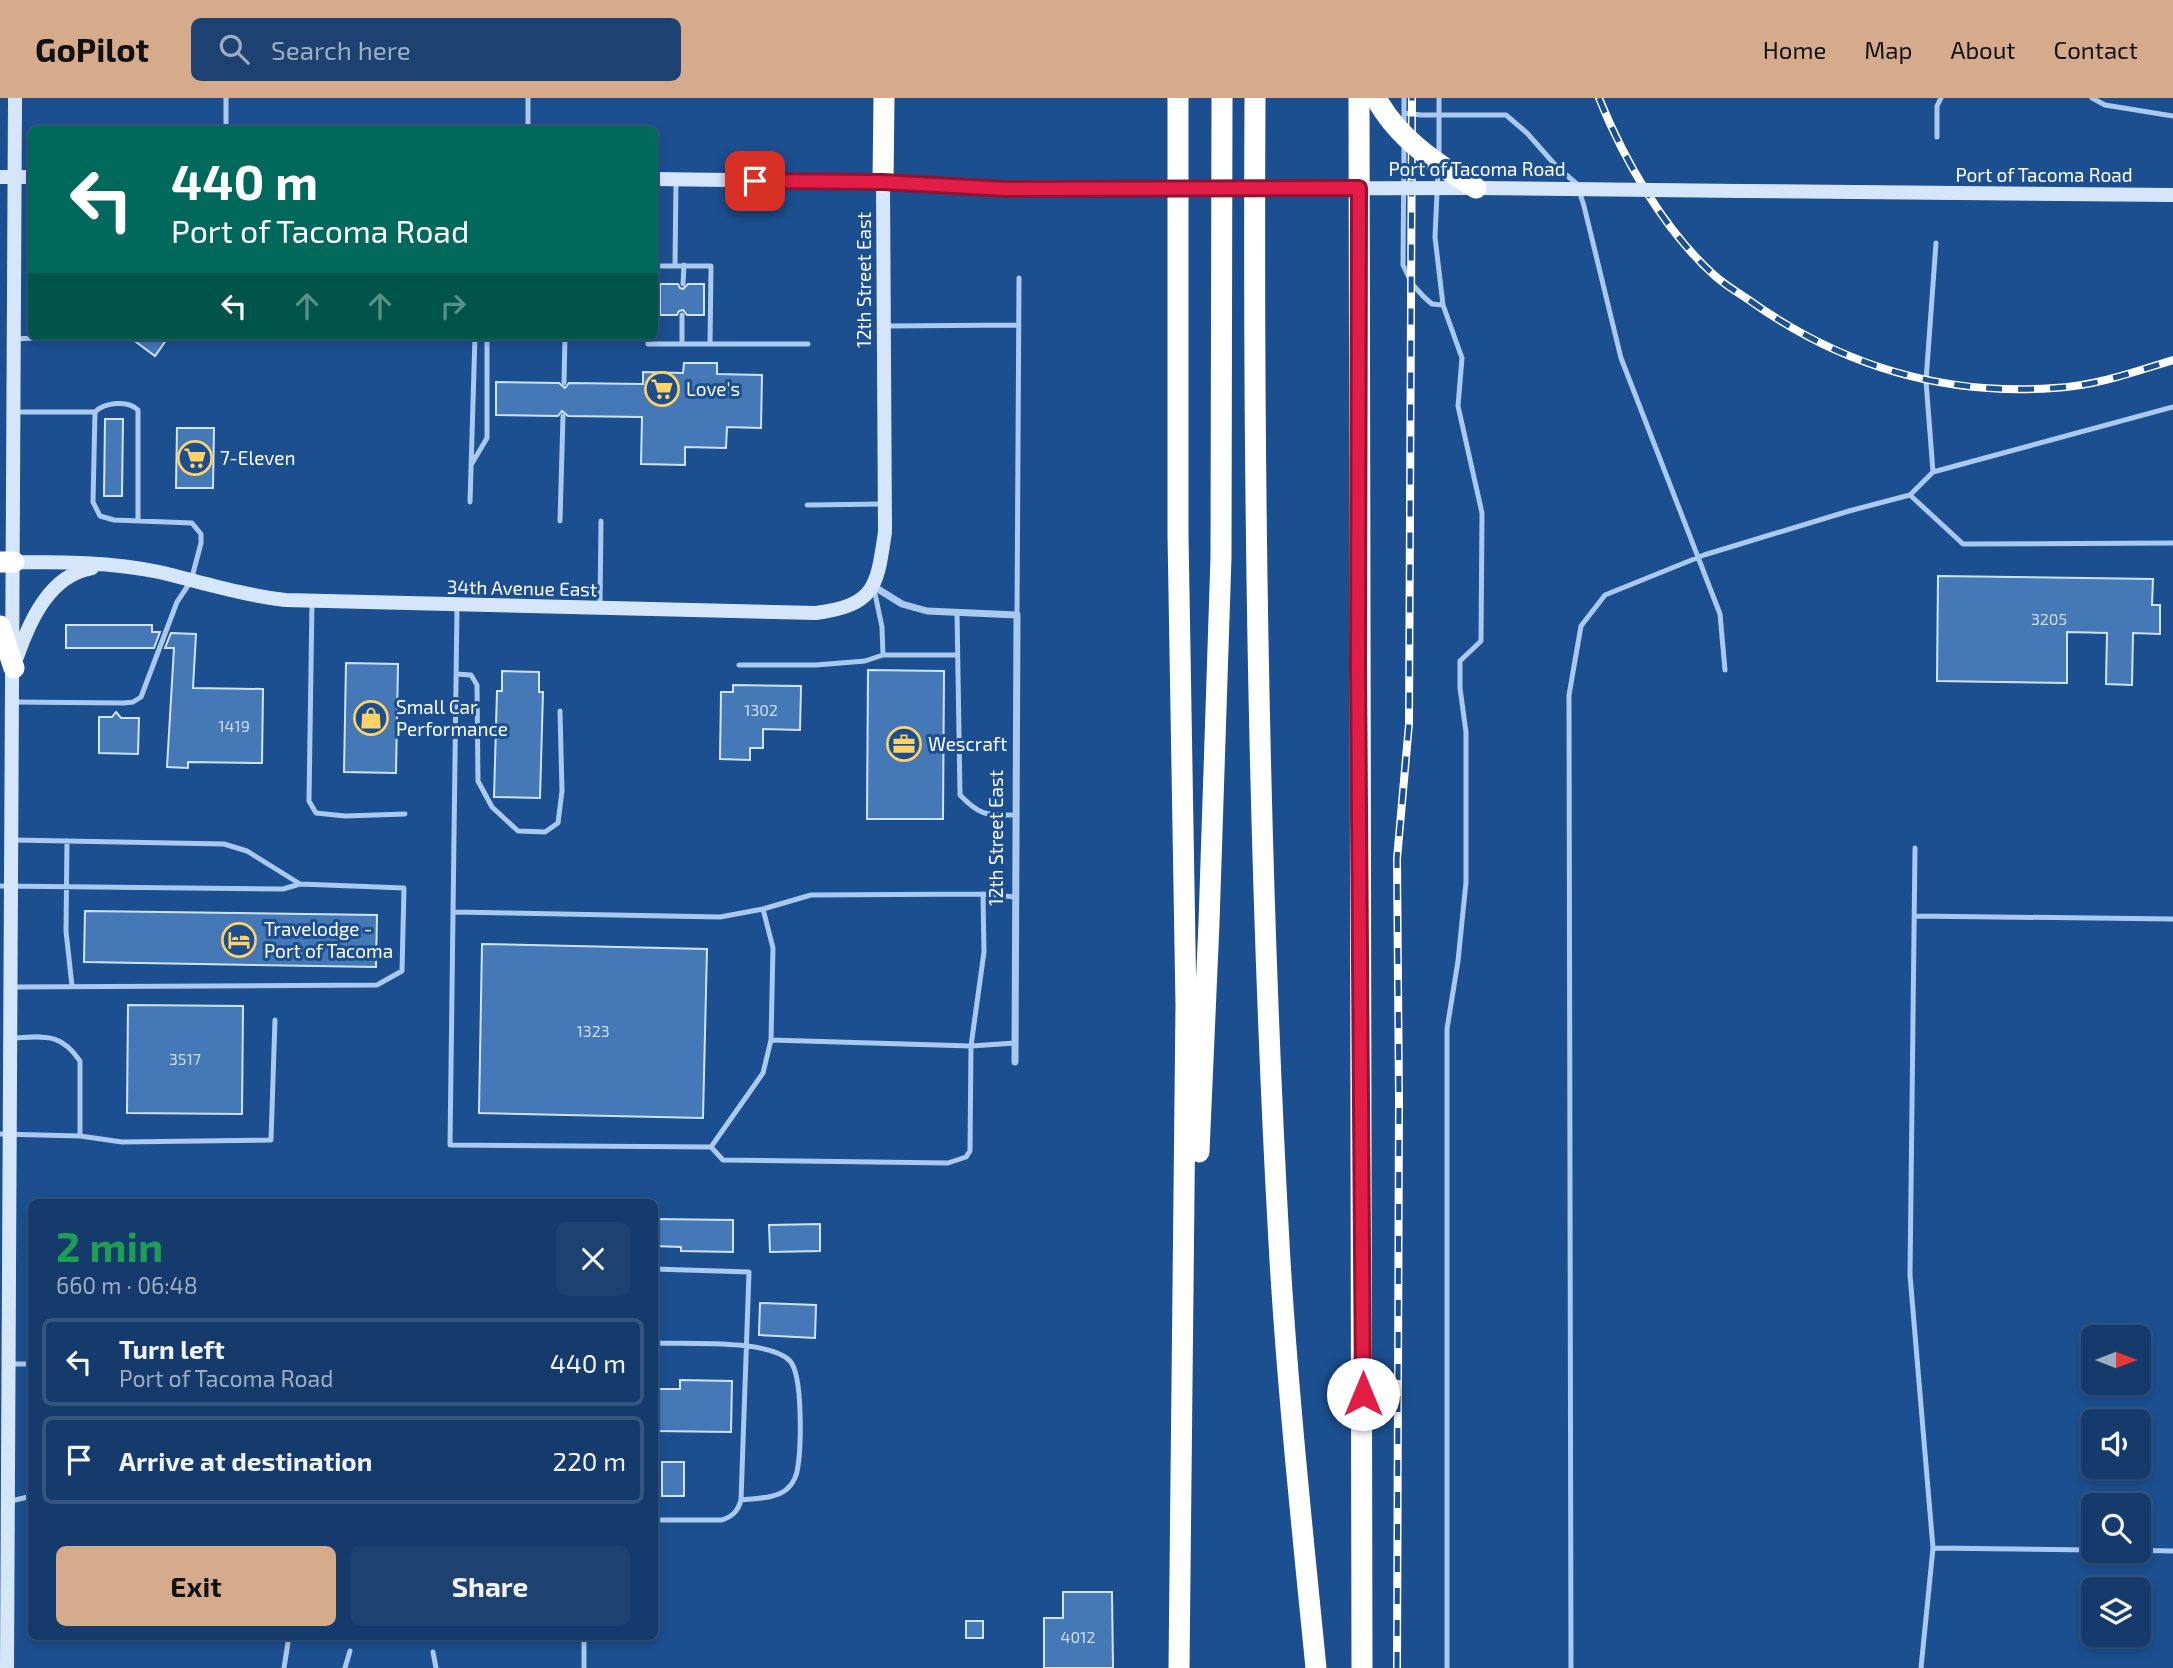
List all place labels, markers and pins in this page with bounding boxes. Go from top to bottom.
pin [725,151,785,211]
supermarket icon: Love's [643,370,681,408]
place label: Love's [686,377,740,400]
supermarket icon: 7-Eleven [176,439,214,477]
place label: 7-Eleven [220,446,296,469]
place label: Small Car Performance [396,695,508,740]
shop icon: Small Car Performance [352,699,390,737]
office icon: Wescraft [885,725,923,763]
place label: Wescraft [928,732,1007,755]
place label: Travelodge - Port of Tacoma [264,917,393,962]
hotel icon: Travelodge - Port of Tacoma [220,921,258,959]

